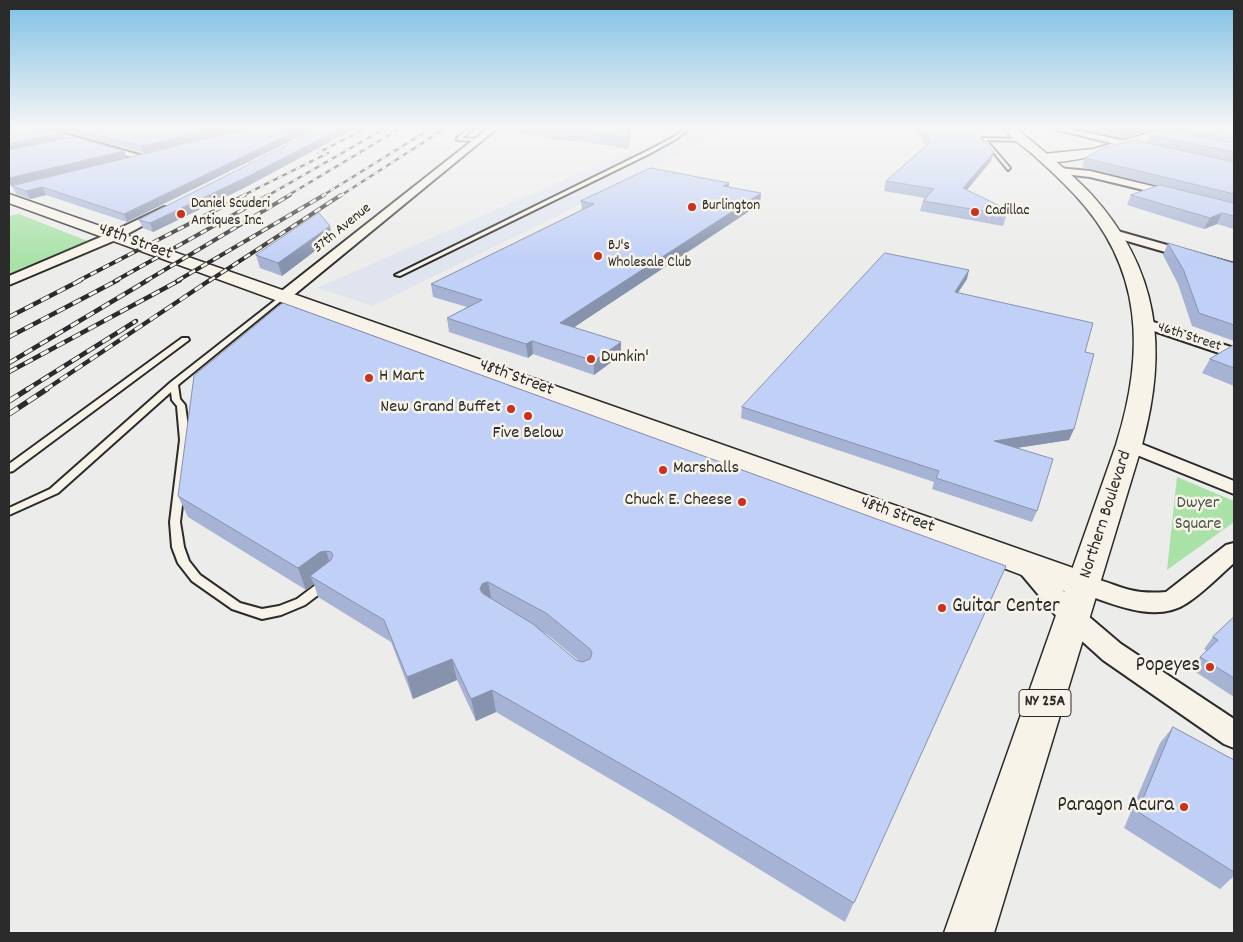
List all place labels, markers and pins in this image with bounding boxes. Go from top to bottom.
place label: Daniel Scuderi Antiques Inc. [191,196,270,231]
place label: Burlington [702,198,760,216]
marker: Burlington [686,201,698,213]
place label: Cadillac [985,203,1029,221]
marker: Cadillac [969,206,981,218]
marker: Daniel Scuderi Antiques Inc. [175,208,187,220]
place label: BJ's Wholesale Club [608,238,691,273]
marker: BJ's Wholesale Club [592,250,604,262]
place label: Dunkin' [601,348,649,370]
marker: Dunkin' [585,353,597,365]
place label: H Mart [379,367,425,389]
marker: H Mart [363,372,375,384]
place label: New Grand Buffet [380,398,501,420]
marker: New Grand Buffet [505,403,517,415]
marker: Five Below [522,410,534,422]
place label: Five Below [492,424,564,446]
place label: Marshalls [673,459,739,481]
marker: Marshalls [657,464,669,476]
place label: Chuck E. Cheese [625,491,732,513]
marker: Chuck E. Cheese [736,496,748,508]
place label: Guitar Center [952,595,1060,621]
marker: Guitar Center [936,602,948,614]
place label: Popeyes [1136,654,1200,680]
marker: Popeyes [1204,661,1216,673]
place label: Paragon Acura [1057,794,1174,820]
marker: Paragon Acura [1178,801,1190,813]

